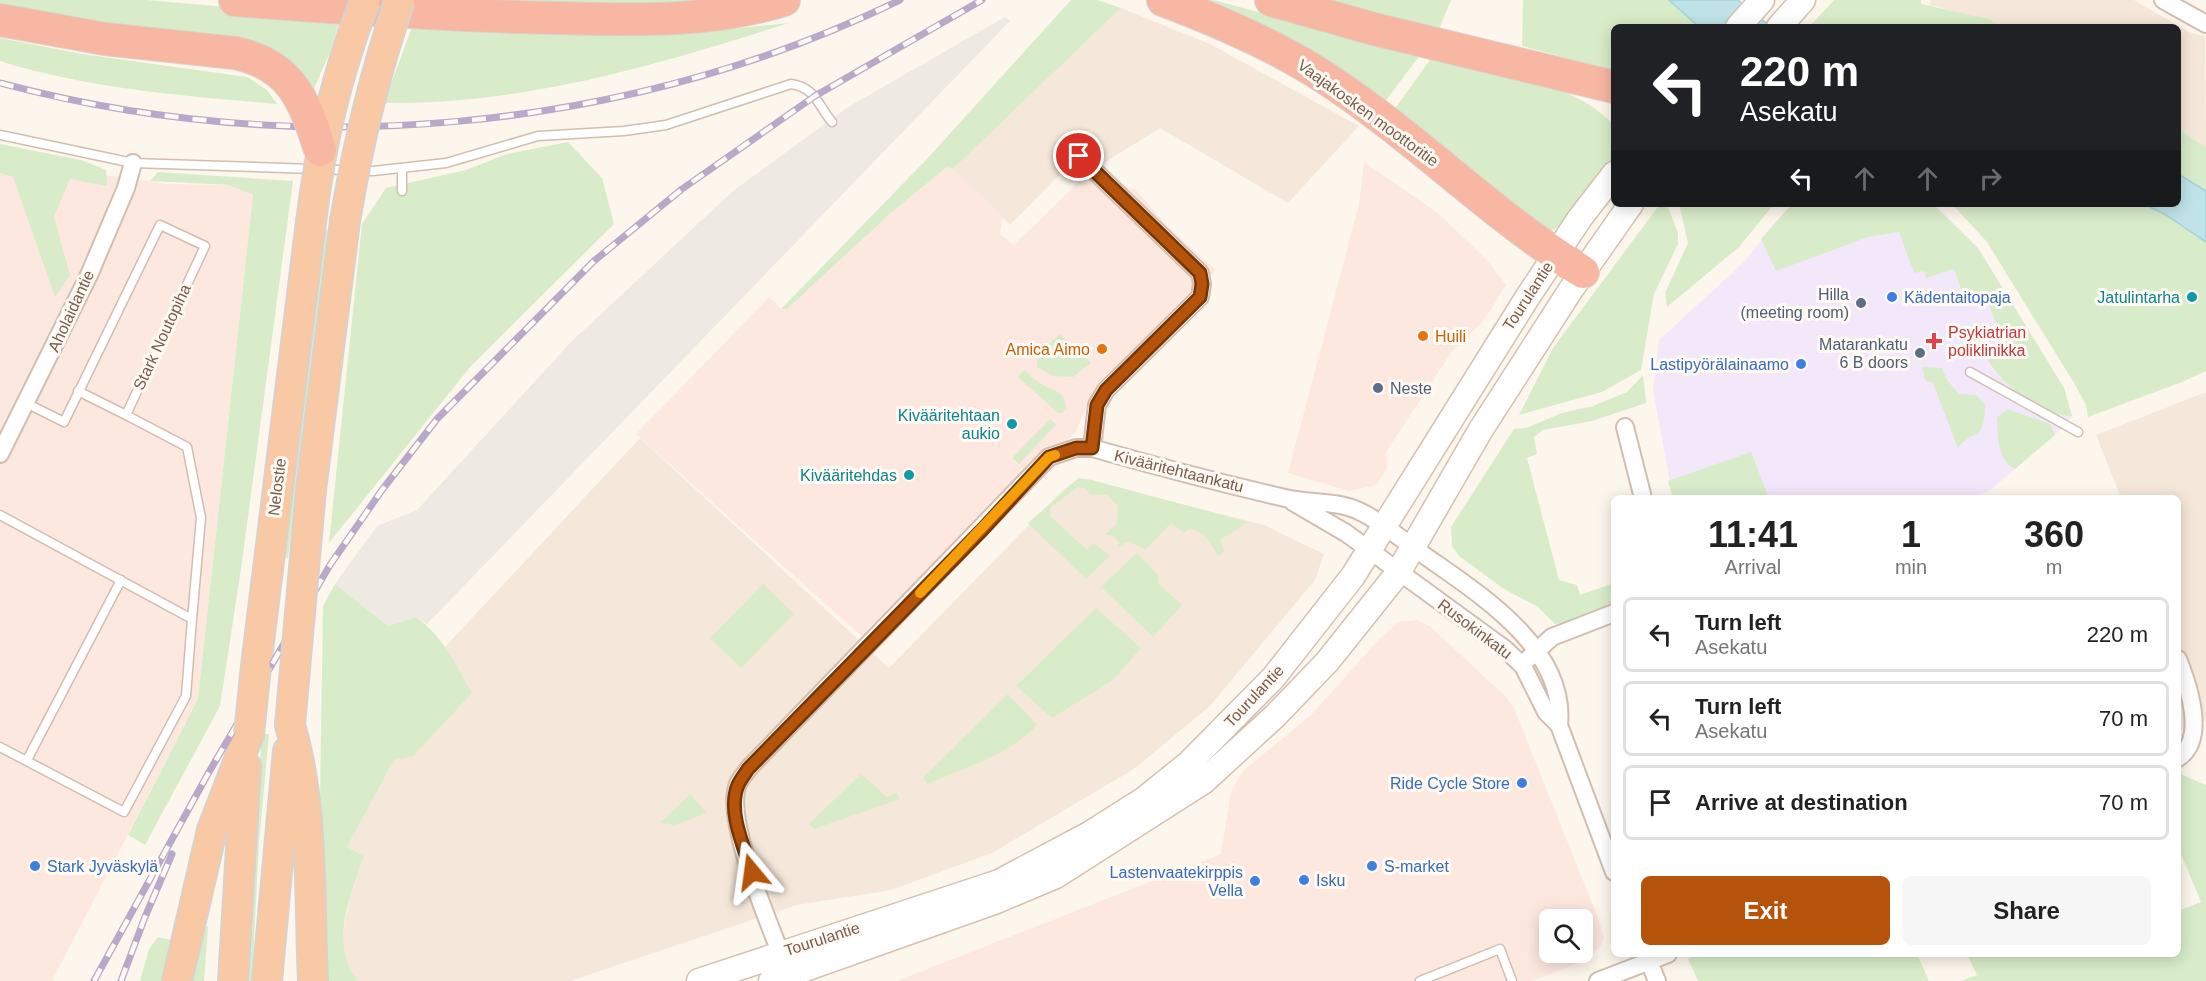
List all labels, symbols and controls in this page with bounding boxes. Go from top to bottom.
icon: left [1641,48,1719,126]
text: 220 m [1740,48,1859,95]
street label: Vaajakosken moottoritie [1294,56,1442,170]
text: Asekatu [1740,97,1838,127]
pin [1053,130,1104,181]
icon: arrive [1062,139,1095,172]
icon: left [1785,162,1818,195]
icon: ahead [1848,162,1881,195]
icon: ahead [1911,162,1944,195]
icon: right [1974,162,2007,195]
street label: Tourulantie [1500,258,1556,333]
street label: Aholaidantie [45,267,97,355]
street label: Stark Noutopiha [130,281,194,393]
place label: Hilla (meeting room) [1741,286,1849,321]
place label: Kädentaitopaja [1904,289,2011,306]
place label: Jatulintarha [2097,289,2180,306]
marker: Kädentaitopaja [1885,290,1899,304]
marker: Jatulintarha [2185,290,2199,304]
marker: Hilla (meeting room) [1854,296,1868,310]
place label: Psykiatrian poliklinikka [1948,324,2026,359]
place label: Huili [1435,328,1466,345]
marker: Huili [1416,329,1430,343]
marker: Psykiatrian poliklinikka [1925,332,1943,350]
place label: Matarankatu 6 B doors [1819,336,1908,371]
place label: Amica Aimo [1006,341,1090,358]
marker: Amica Aimo [1095,342,1109,356]
marker: Matarankatu 6 B doors [1913,346,1927,360]
place label: Lastipyörälainaamo [1650,356,1789,373]
marker: Lastipyörälainaamo [1794,357,1808,371]
place label: Neste [1390,380,1432,397]
marker: Neste [1371,381,1385,395]
place label: Kivääritehtaan aukio [898,407,1000,442]
marker: Kivääritehtaan aukio [1005,417,1019,431]
street label: Kivääritehtaankatu [1113,447,1245,495]
street label: Nelostie [265,457,289,517]
place label: Kivääritehdas [800,467,897,484]
marker: Kivääritehdas [902,468,916,482]
text: 11:41 [1708,514,1798,555]
text: 1 [1901,514,1921,555]
text: 360 [2024,514,2084,555]
text: Arrival [1725,556,1781,578]
text: min [1895,556,1927,578]
text: m [2046,556,2062,578]
street label: Rusokinkatu [1435,596,1515,662]
text: Turn left [1695,610,1781,635]
icon: left [1644,618,1677,651]
text: 220 m [2087,622,2148,647]
text: Asekatu [1695,636,1767,658]
street label: Tourulantie [1221,662,1287,730]
text: Turn left [1695,694,1781,719]
icon: left [1644,702,1677,735]
text: 70 m [2099,706,2148,731]
text: Asekatu [1695,720,1767,742]
place label: Ride Cycle Store [1390,775,1510,792]
marker: Ride Cycle Store [1515,776,1529,790]
icon: arrive [1644,786,1677,819]
text: Arrive at destination [1695,790,1908,815]
text: 70 m [2099,790,2148,815]
position arrow [720,840,784,904]
place label: Stark Jyväskylä [47,858,158,875]
place label: S-market [1384,858,1449,875]
marker: Stark Jyväskylä [28,859,42,873]
marker: S-market [1365,859,1379,873]
place label: Lastenvaatekirppis Vella [1110,864,1243,899]
place label: Isku [1316,872,1345,889]
marker: Isku [1297,873,1311,887]
marker: Lastenvaatekirppis Vella [1248,874,1262,888]
button: Exit [1641,876,1890,945]
button: Share [1902,876,2151,945]
map controls [1539,909,1593,963]
button: search [1539,909,1593,963]
street label: Tourulantie [782,919,862,959]

